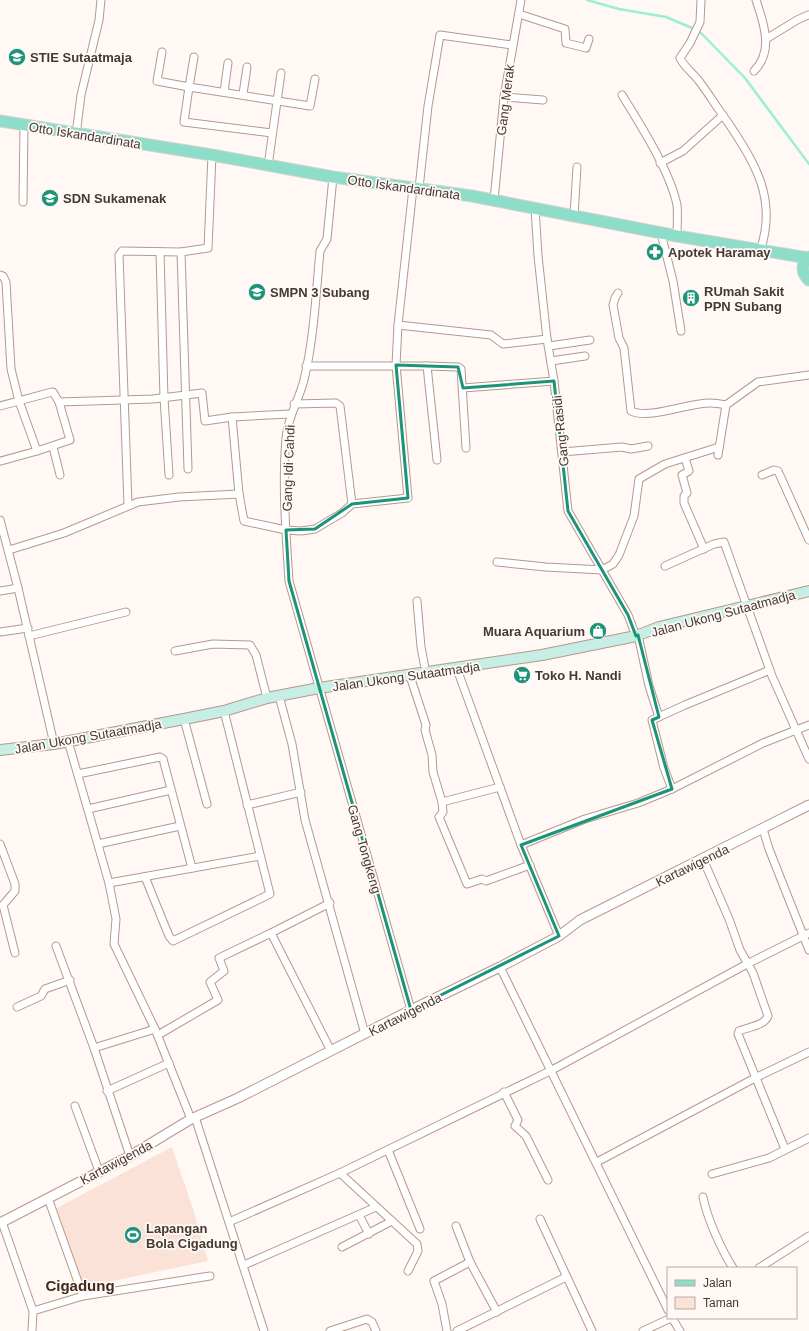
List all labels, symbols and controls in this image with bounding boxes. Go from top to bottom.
school or university icon: STIE Sutaatmaja [7,47,27,67]
place label: STIE Sutaatmaja [30,50,133,65]
street label: Gang Merak [494,63,517,136]
street label: Otto Iskandardinata [28,119,143,152]
street label: Otto Iskandardinata [347,172,462,203]
school or university icon: SDN Sukamenak [40,188,60,208]
place label: SDN Sukamenak [63,191,167,206]
pharmacy icon: Apotek Haramay [645,242,665,262]
place label: Apotek Haramay [668,245,771,260]
school or university icon: SMPN 3 Subang [247,282,267,302]
place label: RUmah Sakit PPN Subang [704,284,785,314]
place label: SMPN 3 Subang [270,285,370,300]
building icon: RUmah Sakit PPN Subang [681,288,701,308]
street label: Gang Rasidi [549,394,572,467]
street label: Gang Idi Cahdi [279,424,298,512]
street label: Jalan Ukong Sutaatmadja [649,587,798,640]
shop icon: Muara Aquarium [588,621,608,641]
place label: Muara Aquarium [483,624,585,639]
street label: Jalan Ukong Sutaatmadja [331,659,482,694]
supermarket icon: Toko H. Nandi [512,665,532,685]
place label: Toko H. Nandi [535,668,621,683]
street label: Jalan Ukong Sutaatmadja [13,716,163,757]
street label: Gang Tongkeng [345,803,384,895]
street label: Kartawigenda [653,841,732,890]
street label: Kartawigenda [366,989,445,1039]
street label: Kartawigenda [78,1137,156,1188]
place label: Lapangan Bola Cigadung [146,1221,238,1251]
sports icon: Lapangan Bola Cigadung [123,1225,143,1245]
legend [667,1267,797,1319]
text: Jalan [703,1276,732,1290]
district label: Cigadung [45,1277,115,1294]
text: Taman [703,1296,739,1310]

